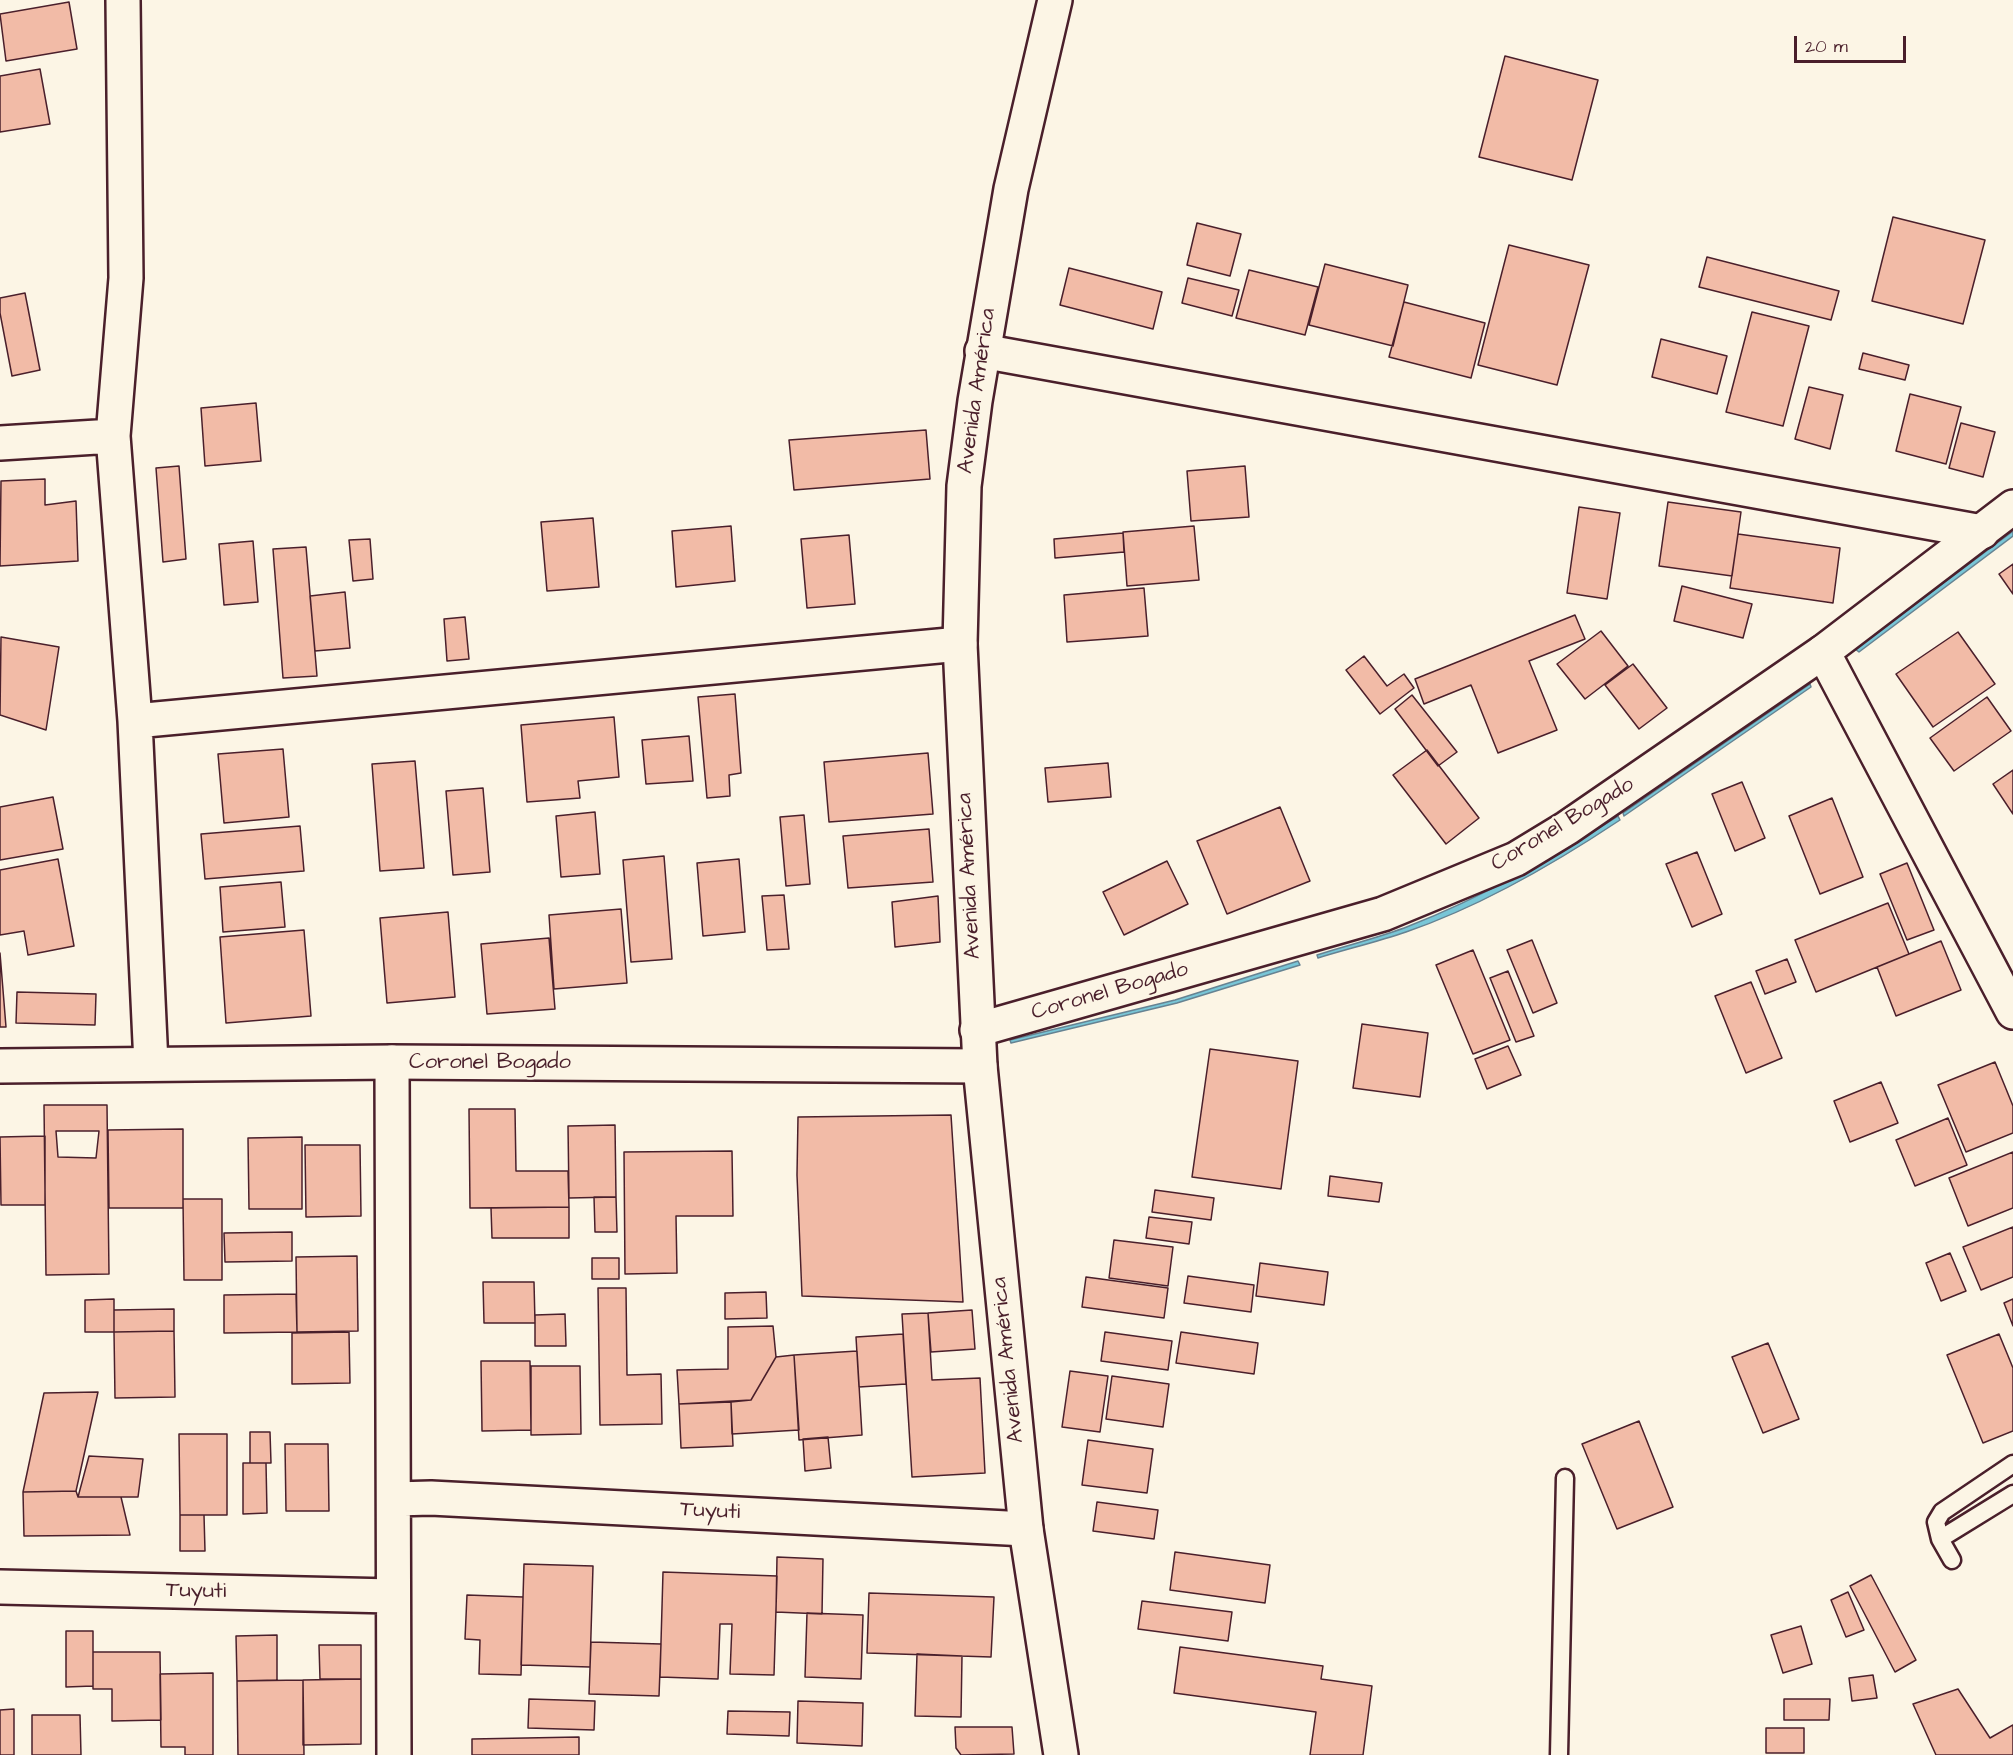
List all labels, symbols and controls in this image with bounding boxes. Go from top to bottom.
scale bar [1797,24,1910,62]
text: 20 m [1805,34,1848,59]
street label: Avenida América [953,307,1003,475]
street label: Coronel Bogado [1487,772,1639,878]
street label: Avenida América [952,792,988,960]
street label: Coronel Bogado [1029,957,1191,1027]
street label: Coronel Bogado [409,1050,571,1076]
street label: Avenida América [987,1276,1031,1444]
street label: Tuyuti [679,1497,741,1527]
street label: Tuyuti [166,1578,226,1606]

